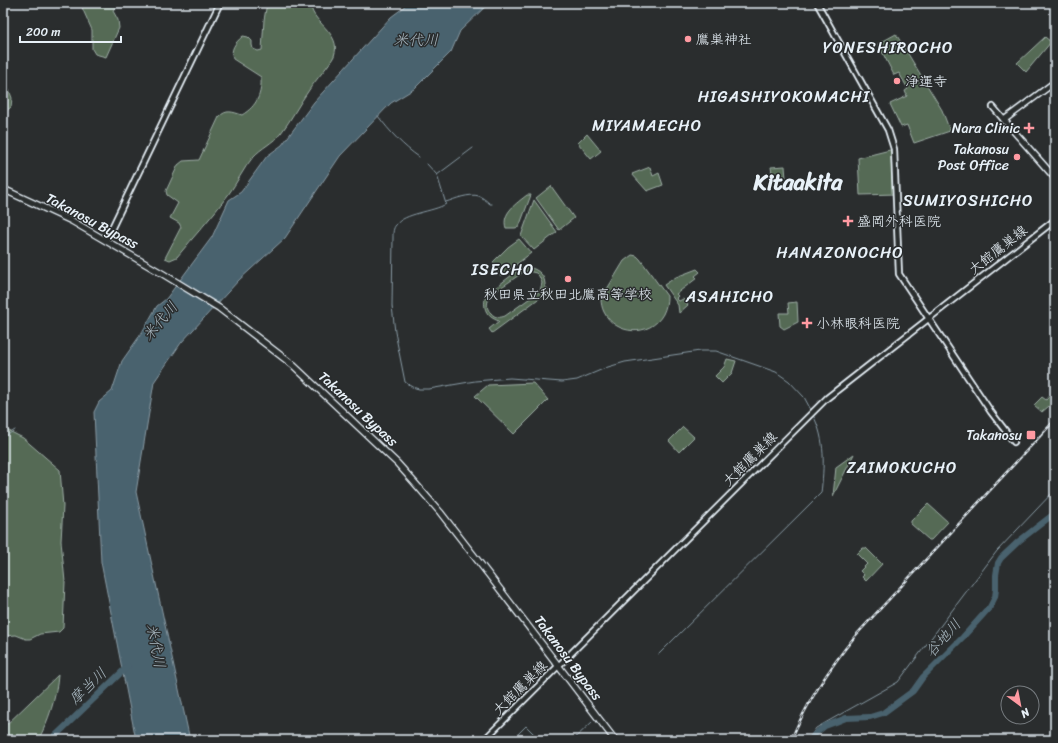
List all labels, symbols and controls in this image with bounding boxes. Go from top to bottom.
scale bar [20,18,121,44]
text: 200 m [26,21,60,43]
water label: 米代川 [393,27,439,53]
place label: 鷹巣神社 [696,27,752,52]
district label: YONESHIROCHO [823,33,953,62]
marker: 鷹巣神社 [683,34,693,44]
place label: 浄運寺 [905,69,947,94]
marker: 浄運寺 [892,76,902,86]
district label: HIGASHIYOKOMACHI [698,82,871,111]
district label: MIYAMAECHO [592,111,702,140]
place label: Nara Clinic [952,116,1020,141]
marker: Nara Clinic [1023,122,1035,134]
place label: Takanosu Post Office [938,137,1009,178]
marker: Takanosu Post Office [1012,152,1022,162]
district label: Kitaakita [753,163,843,202]
street label: Takanosu Bypass [41,186,143,256]
district label: SUMIYOSHICHO [903,186,1033,215]
place label: 盛岡外科医院 [857,209,941,234]
marker: 盛岡外科医院 [842,215,854,227]
street label: 大館鷹巣線 [963,219,1033,281]
district label: HANAZONOCHO [776,238,904,267]
district label: ISECHO [471,255,534,284]
marker: 秋田県立秋田北鷹高等学校 [563,274,573,284]
place label: 秋田県立秋田北鷹高等学校 [484,282,652,307]
district label: ASAHICHO [685,282,774,311]
water label: 米代川 [136,295,184,347]
place label: 小林眼科医院 [816,311,900,336]
marker: 小林眼科医院 [801,317,813,329]
street label: Takanosu Bypass [312,365,404,453]
place label: Takanosu [966,423,1022,448]
street label: 大館鷹巣線 [716,425,784,493]
marker: Takanosu [1025,429,1037,441]
district label: ZAIMOKUCHO [847,453,957,482]
street label: Takanosu Bypass [527,610,609,707]
water label: 谷地川 [918,613,968,663]
water label: 米代川 [139,621,173,671]
street label: 大館鷹巣線 [486,654,554,722]
water label: 摩当川 [63,661,113,711]
north arrow [1000,685,1040,725]
text: N [1016,702,1034,723]

